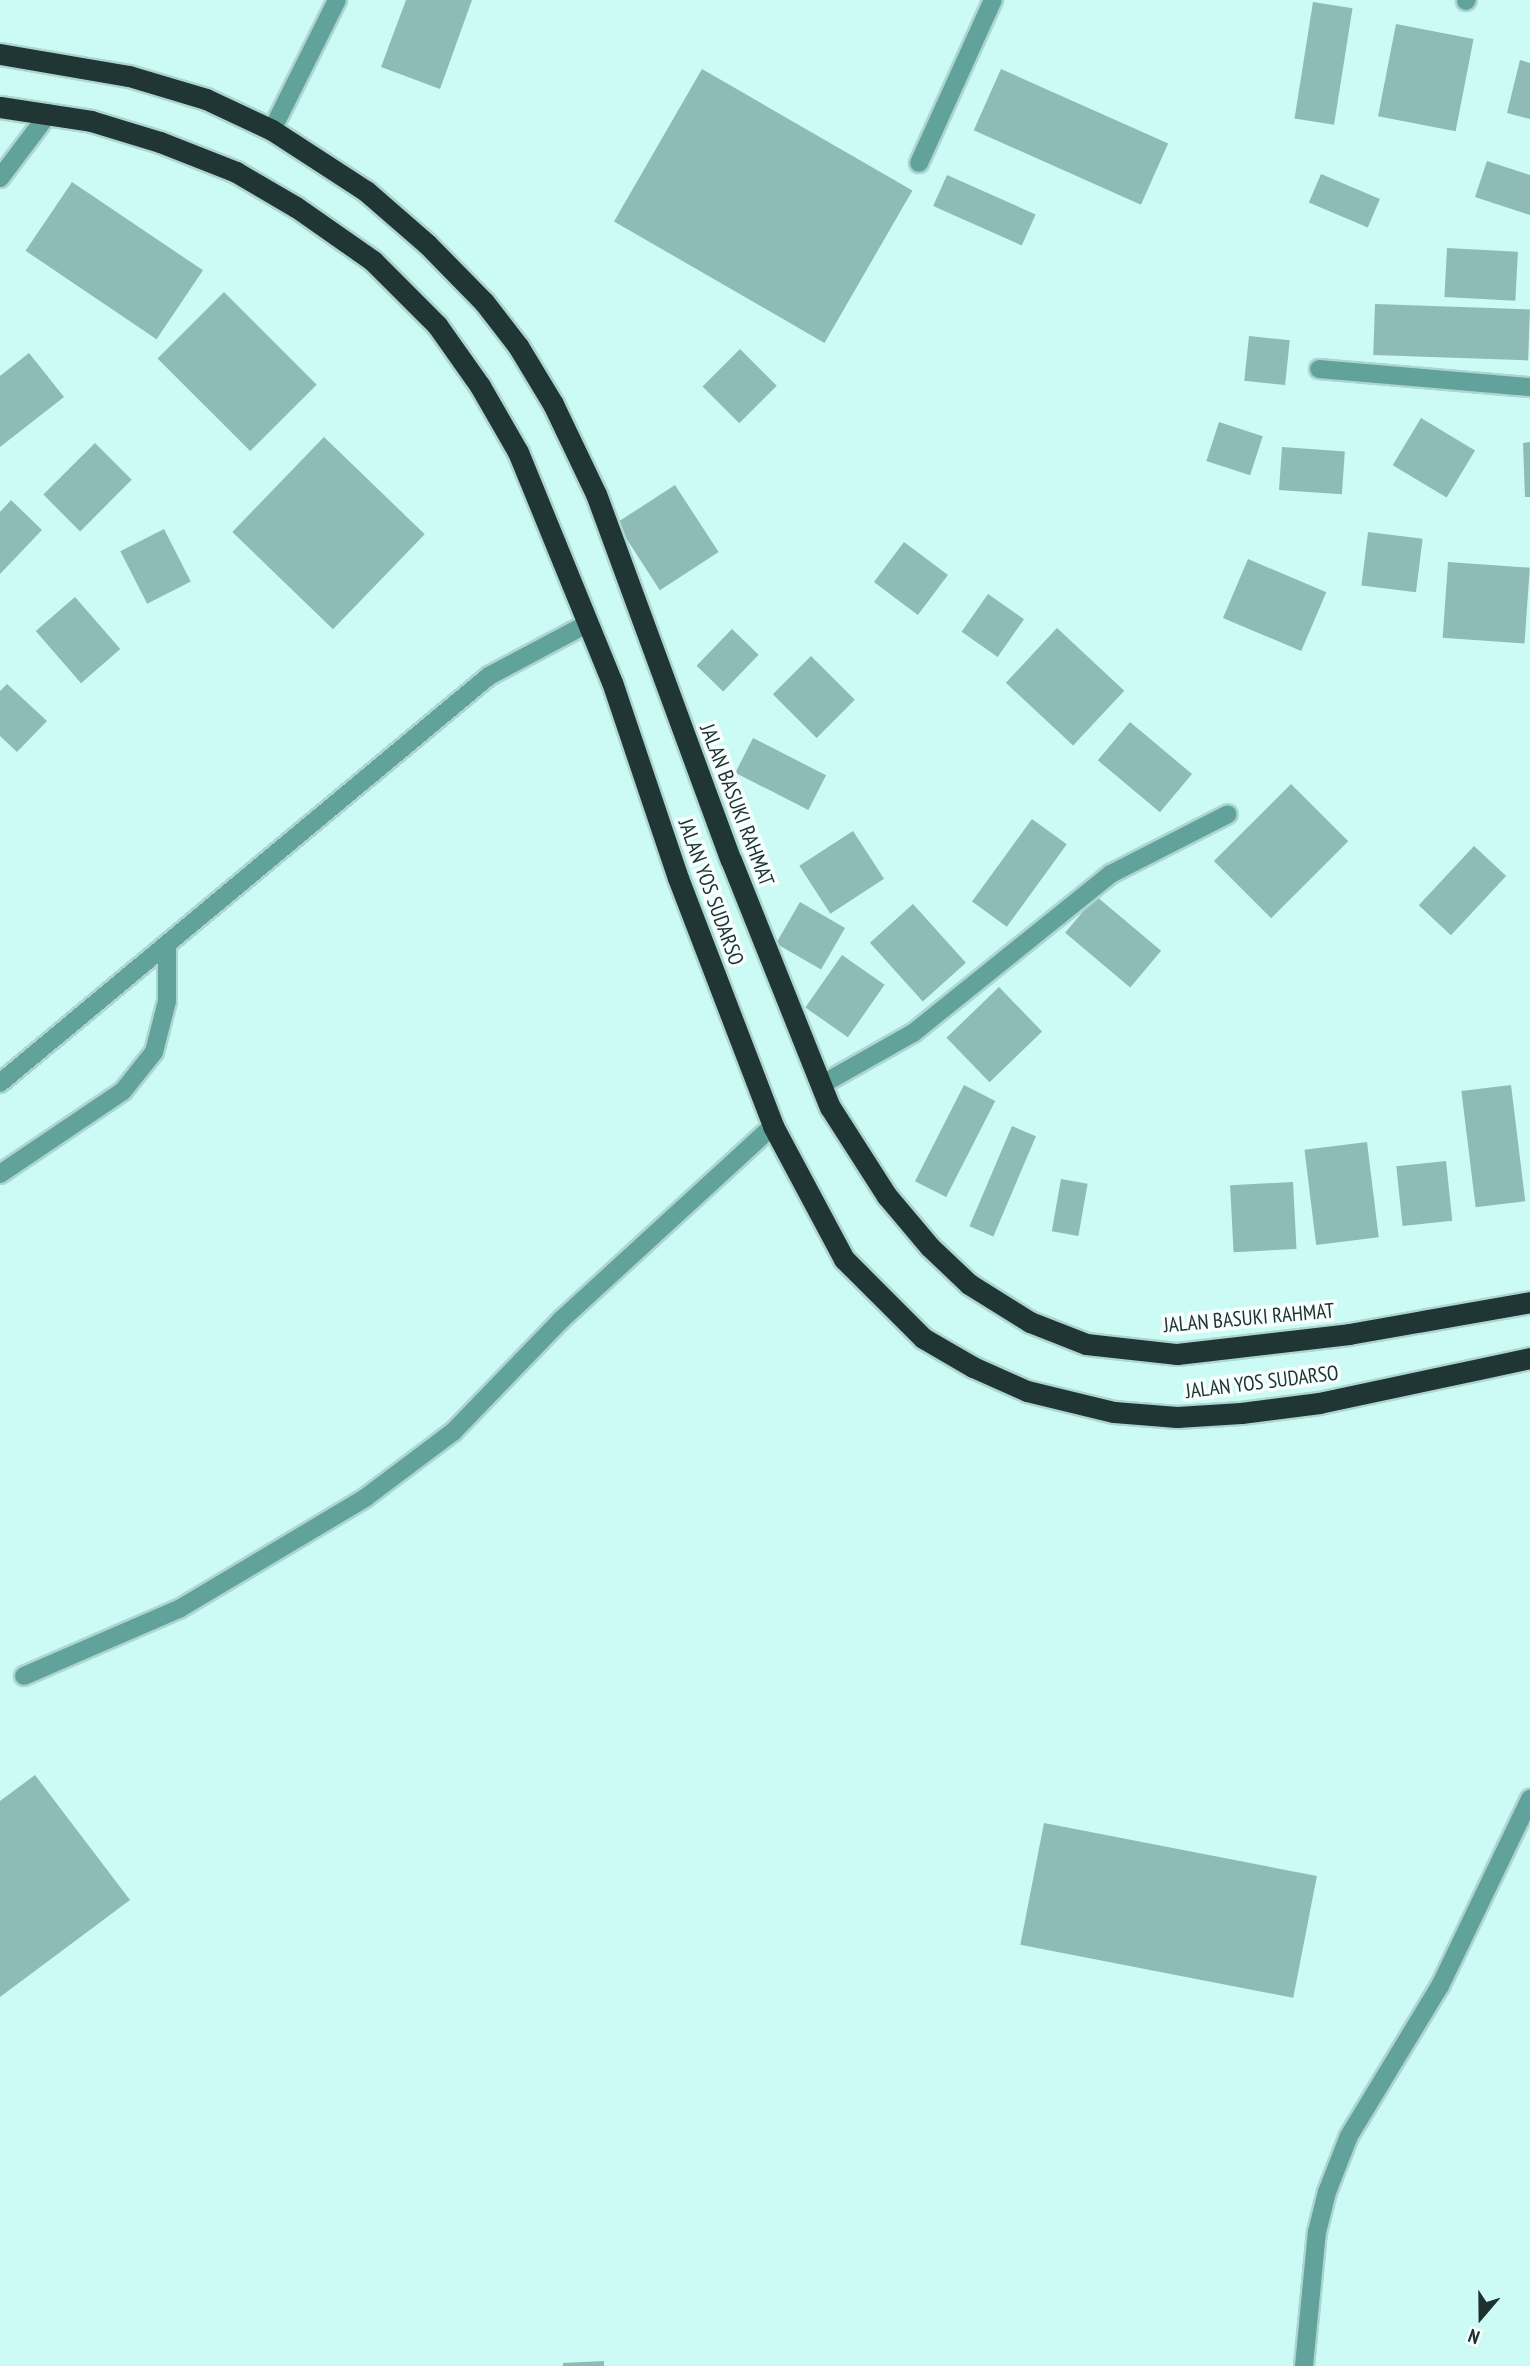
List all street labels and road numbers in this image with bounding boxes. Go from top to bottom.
street label: JALAN BASUKI RAHMAT [695,721,779,889]
street label: JALAN YOS SUDARSO [673,815,749,969]
street label: JALAN BASUKI RAHMAT [1163,1298,1335,1338]
street label: JALAN YOS SUDARSO [1184,1360,1340,1404]

